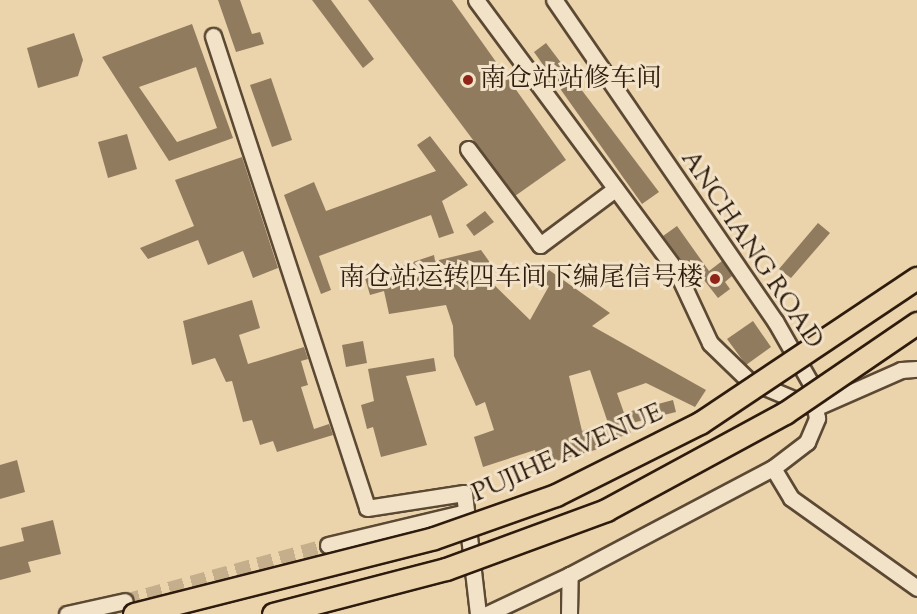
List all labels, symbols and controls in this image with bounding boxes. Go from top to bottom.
place label: 南仓站站修车间 [480,64,662,96]
marker: 南仓站站修车间 [461,73,475,87]
street label: ANCHANG ROAD [673,145,829,355]
place label: 南仓站运转四车间下编尾信号楼 [339,263,703,295]
marker: 南仓站运转四车间下编尾信号楼 [708,272,722,286]
street label: PUJIHE AVENUE [468,398,668,510]

